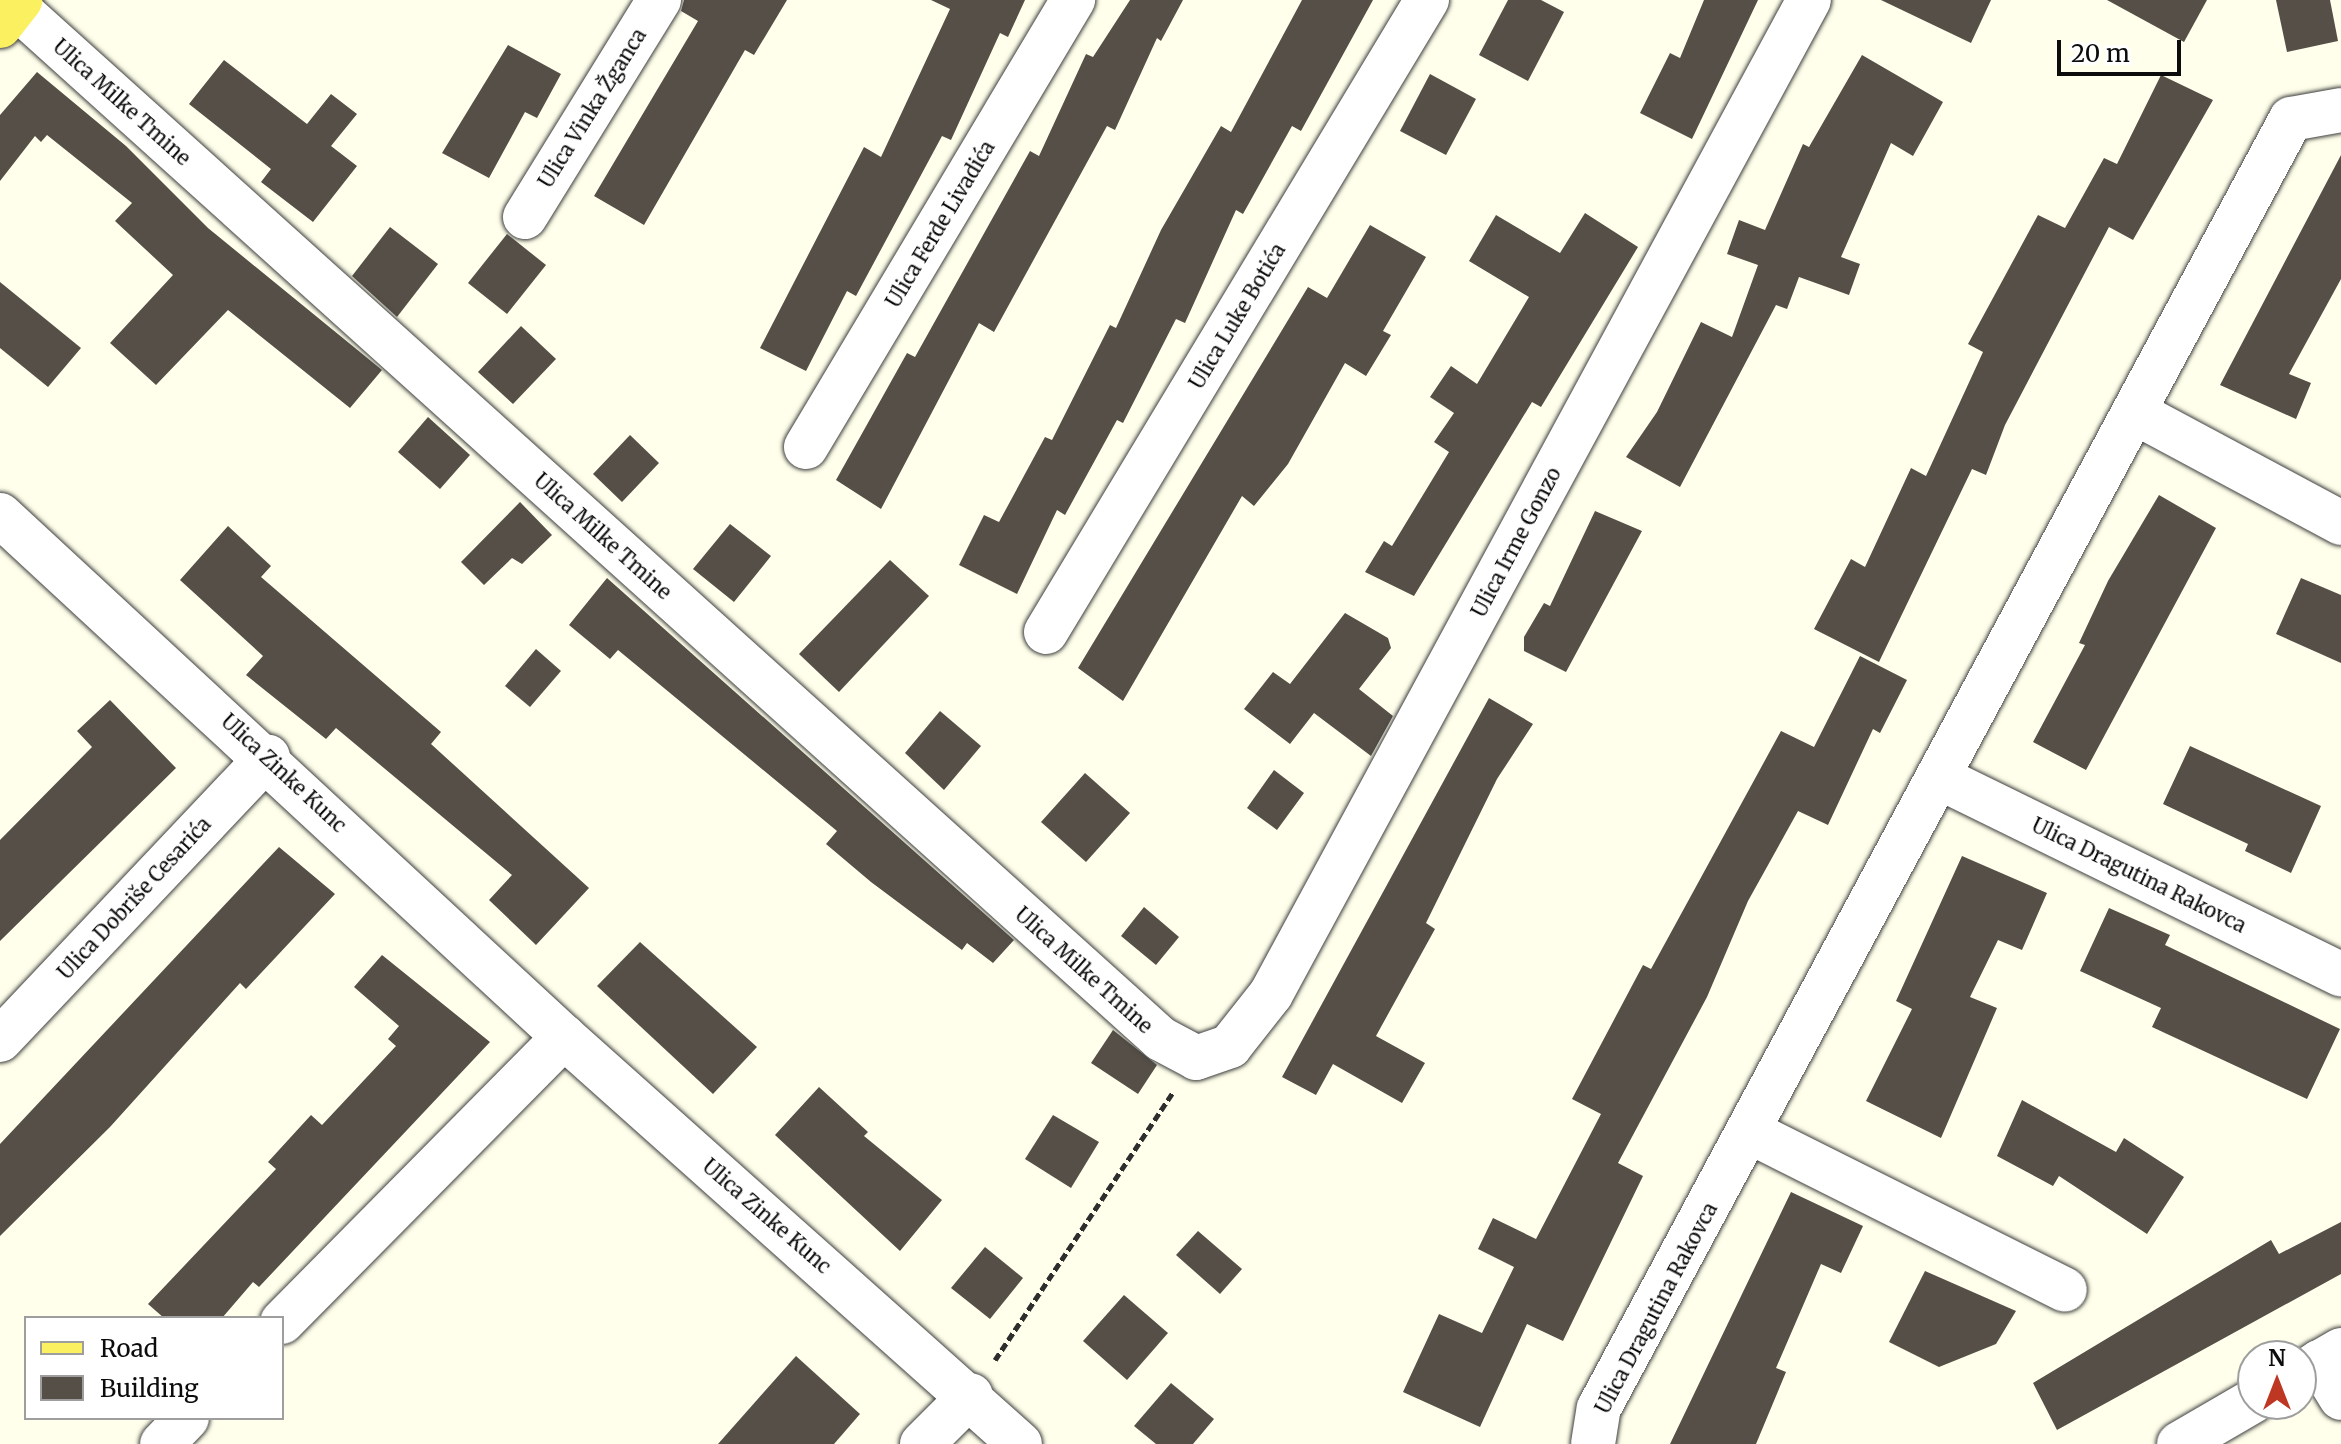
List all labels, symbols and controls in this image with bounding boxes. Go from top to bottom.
street label: Ulica Vinka Žganca [533,24,651,192]
scale bar [2061,24,2185,74]
street label: Ulica Milke Tmine [48,34,196,170]
text: 20 m [2071,38,2130,69]
street label: Ulica Ferde Livadića [881,136,999,312]
street label: Ulica Luke Botića [1184,239,1290,393]
street label: Ulica Irme Gonzo [1466,463,1566,621]
street label: Ulica Milke Tmine [529,468,677,604]
street label: Ulica Zinke Kunc [217,709,351,837]
street label: Ulica Dobriše Cesarića [53,812,215,984]
street label: Ulica Dragutina Rakovca [2028,813,2250,937]
street label: Ulica Milke Tmine [1010,902,1158,1038]
street label: Ulica Zinke Kunc [698,1154,836,1278]
street label: Ulica Dragutina Rakovca [1590,1198,1722,1418]
legend [24,1316,284,1420]
text: Road [100,1333,158,1364]
north arrow [2237,1340,2317,1420]
text: N [2268,1344,2286,1372]
text: Building [100,1373,199,1404]

